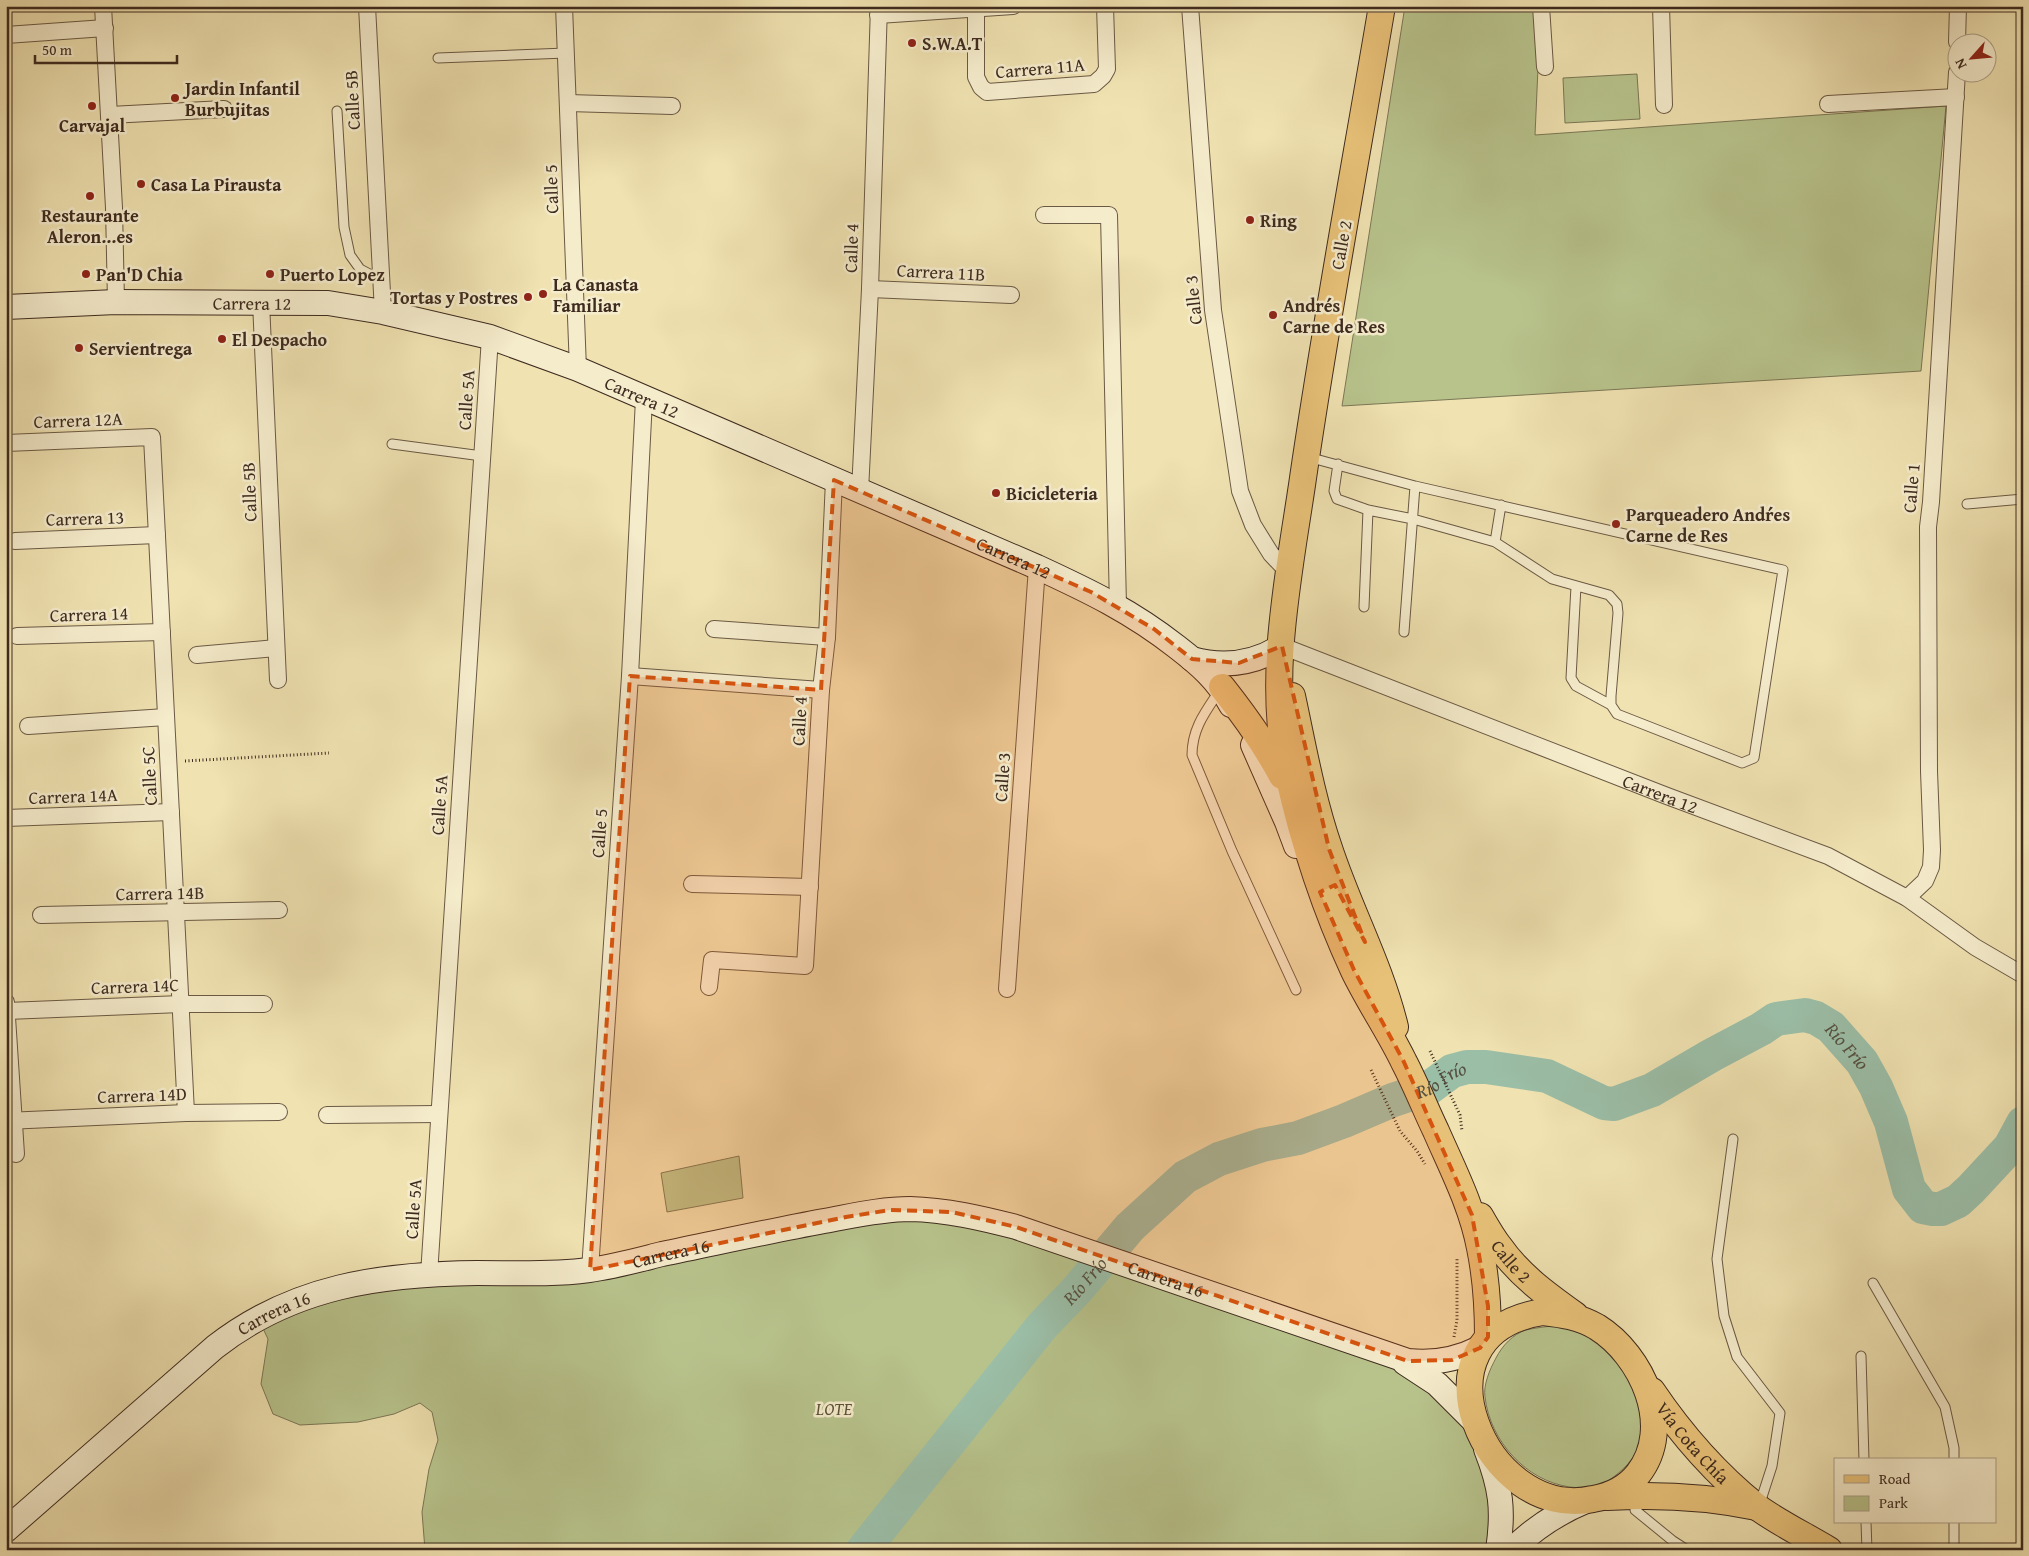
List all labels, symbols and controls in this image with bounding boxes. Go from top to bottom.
place label: S.W.A.T [922,30,983,57]
scale bar [35,32,178,64]
north arrow [1946,32,1996,82]
marker: S.W.A.T [906,37,918,49]
text: 50 m [42,39,73,60]
street label: Carrera 11A [994,51,1086,85]
text: N [1949,55,1971,73]
street label: Calle 5B [337,69,367,131]
place label: Jardin Infantil Burbujitas [182,75,300,123]
marker: Jardin Infantil Burbujitas [169,92,181,104]
marker: Carvajal [86,100,98,112]
place label: Carvajal [59,112,125,139]
street label: Calle 5 [537,164,565,214]
place label: Casa La Pirausta [151,171,282,198]
marker: Casa La Pirausta [135,178,147,190]
marker: Restaurante Aleron...es [84,190,96,202]
place label: Restaurante Aleron...es [41,202,139,250]
place label: Ring [1260,207,1297,234]
marker: Ring [1244,214,1256,226]
street label: Calle 2 [1323,218,1359,272]
street label: Calle 4 [837,223,865,273]
street label: Carrera 11B [896,256,986,288]
place label: Pan'D Chia [96,261,183,288]
place label: Puerto Lopez [280,261,385,288]
marker: Pan'D Chia [80,268,92,280]
marker: Puerto Lopez [264,268,276,280]
place label: La Canasta Familiar [553,271,639,319]
street label: Calle 3 [1177,274,1209,326]
place label: Tortas y Postres [390,284,518,311]
marker: La Canasta Familiar [537,288,549,300]
street label: Carrera 12 [213,289,291,316]
marker: Tortas y Postres [522,291,534,303]
place label: Andrés Carne de Res [1283,292,1385,340]
marker: Andrés Carne de Res [1267,309,1279,321]
place label: El Despacho [232,326,328,353]
marker: El Despacho [216,333,228,345]
place label: Servientrega [89,335,193,362]
marker: Servientrega [73,342,85,354]
street label: Calle 5A [450,369,482,431]
street label: Carrera 12 [601,369,683,425]
street label: Carrera 12A [33,405,123,435]
street label: Calle 5B [234,462,264,522]
street label: Calle 1 [1895,462,1927,514]
place label: Bicicleteria [1006,480,1099,507]
marker: Bicicleteria [990,487,1002,499]
place label: Parqueadero Andŕes Carne de Res [1626,501,1790,549]
street label: Carrera 13 [45,503,125,533]
marker: Parqueadero Andŕes Carne de Res [1610,518,1622,530]
street label: Carrera 12 [972,529,1055,585]
street label: Carrera 14 [49,599,129,629]
street label: Calle 4 [784,696,814,746]
street label: Calle 5C [134,745,164,806]
street label: Calle 3 [987,751,1017,803]
street label: Carrera 12 [1619,767,1702,820]
street label: Calle 5A [423,774,455,836]
street label: Carrera 14A [28,781,118,811]
street label: Calle 5 [584,807,614,859]
street label: Carrera 14B [115,879,205,907]
street label: Carrera 14C [90,971,180,1001]
water label: Río Frío [1818,1015,1877,1074]
water label: Río Frío [1411,1054,1469,1106]
street label: Carrera 14D [97,1080,187,1110]
street label: Calle 5A [397,1178,429,1240]
street label: Carrera 16 [629,1231,712,1275]
street label: Calle 2 [1485,1234,1538,1289]
water label: Río Frío [1055,1250,1113,1312]
street label: Carrera 16 [1125,1253,1208,1304]
street label: Carrera 16 [231,1284,314,1342]
park label: LOTE [815,1395,853,1422]
street label: Vía Cota Chía [1650,1396,1736,1490]
legend [1834,1458,1996,1524]
text: Road [1879,1468,1910,1489]
text: Park [1879,1492,1908,1513]

